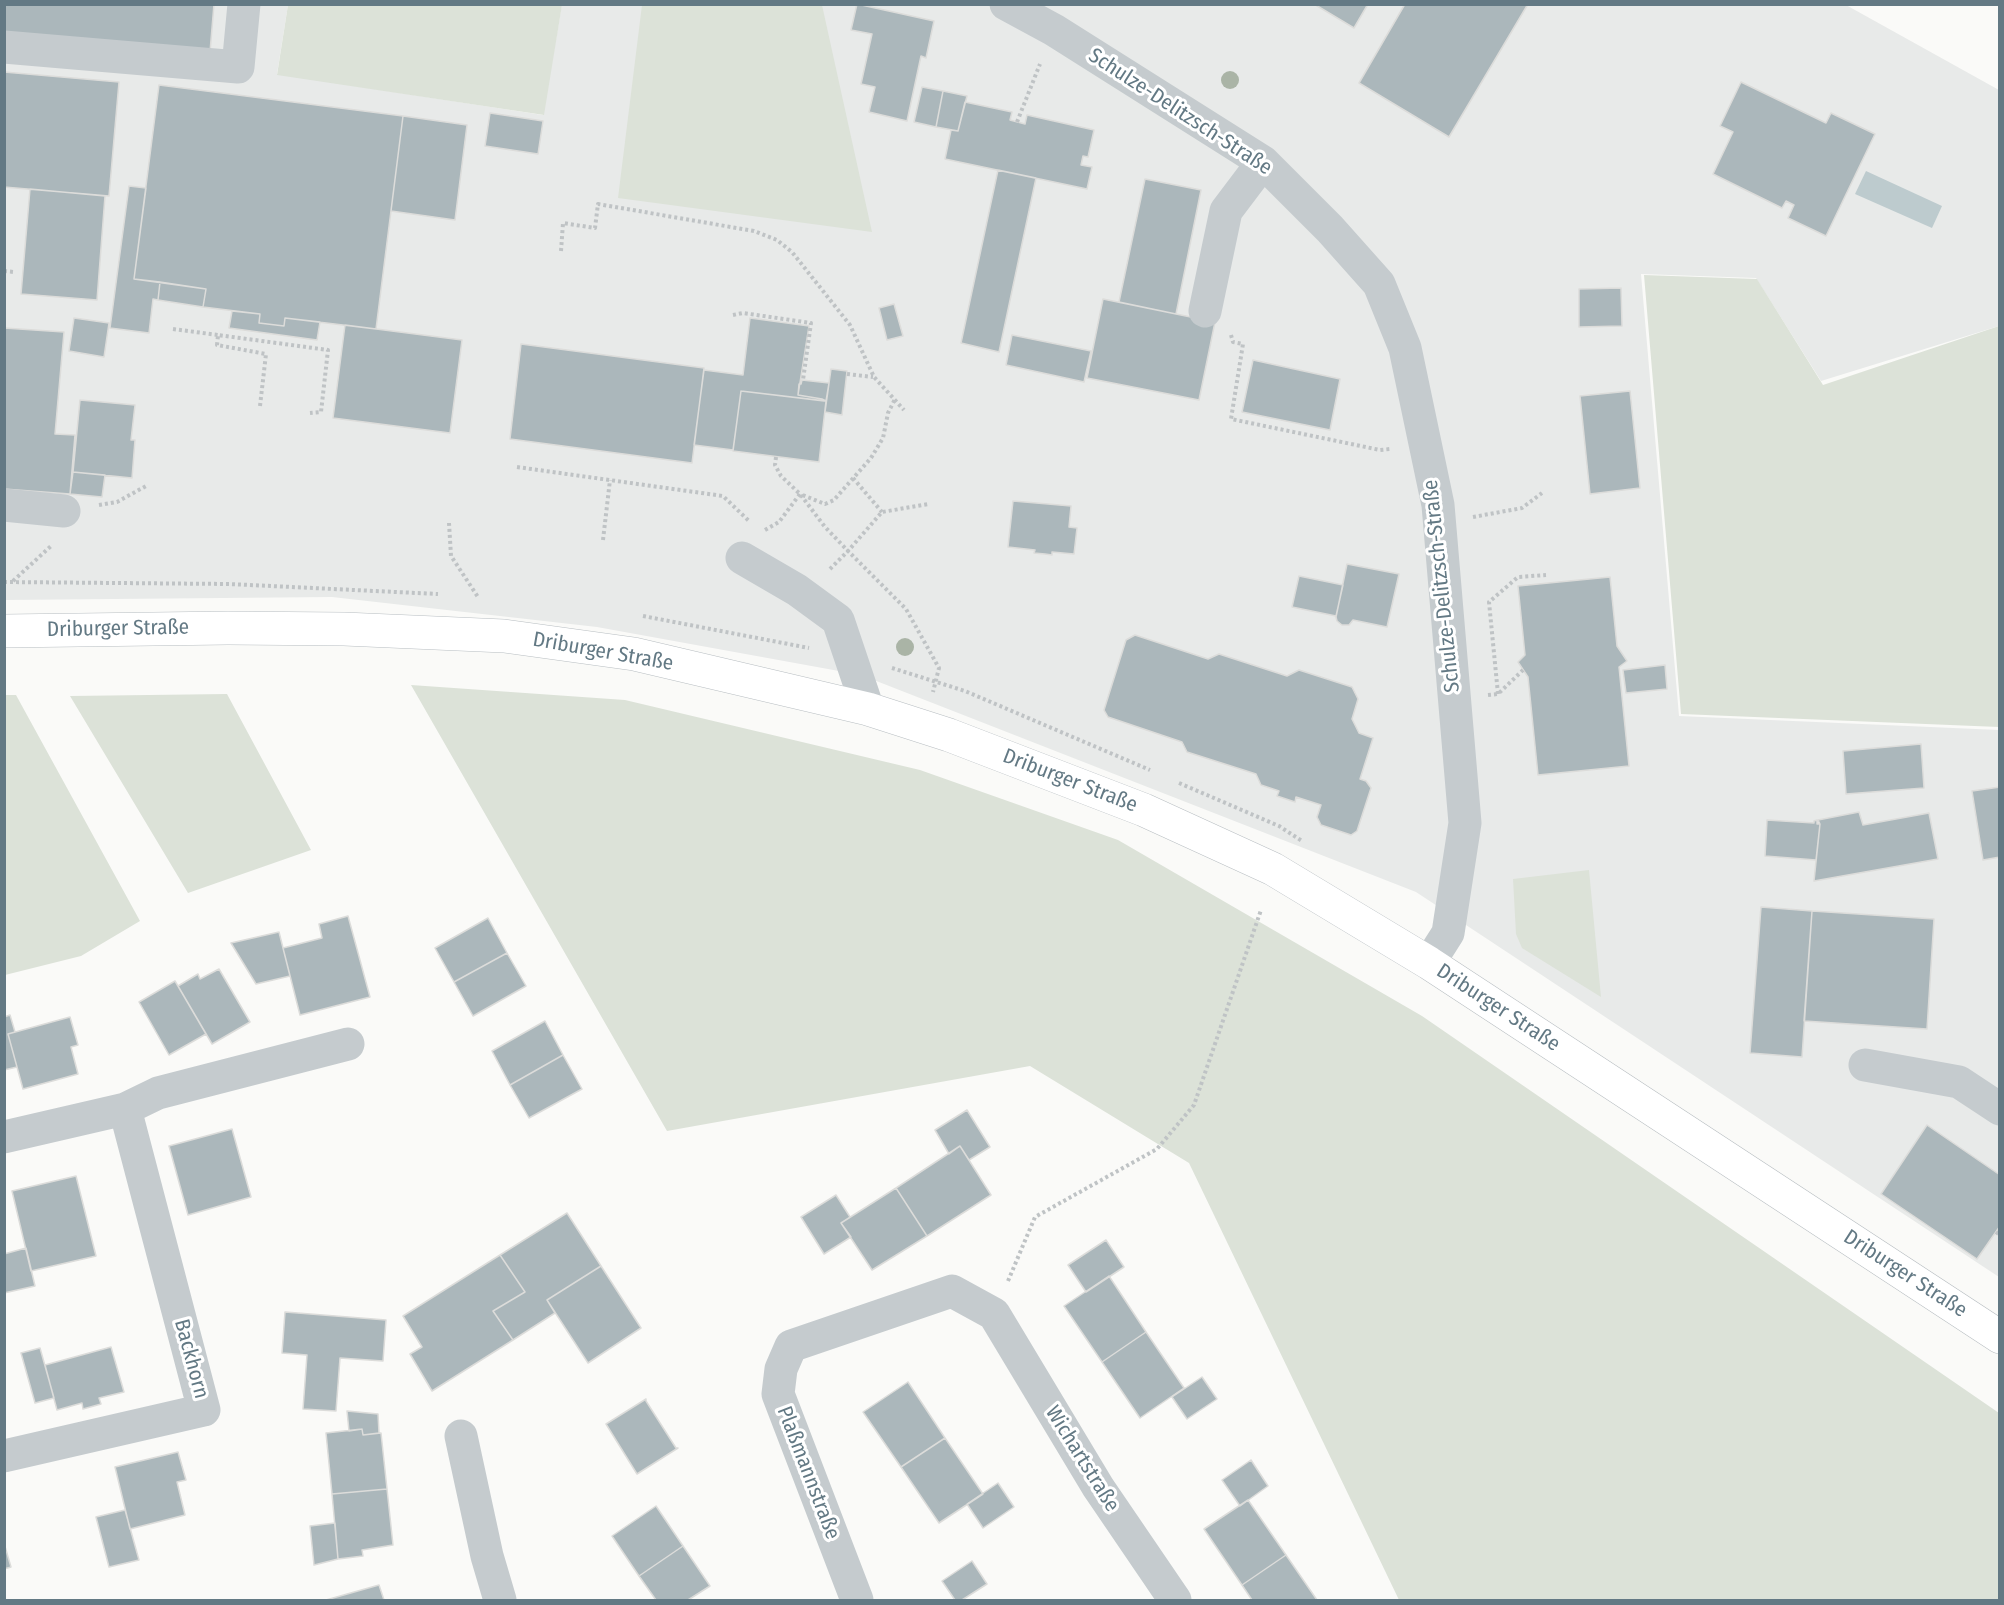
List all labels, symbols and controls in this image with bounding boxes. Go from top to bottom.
street label: Schulze-Delitzsch-Straße [1084,43,1276,181]
street label: Schulze-Delitzsch-Straße [1418,478,1466,694]
street label: Driburger Straße [47,615,189,643]
street label: Driburger Straße [531,627,675,677]
street label: Driburger Straße [999,744,1141,818]
street label: Driburger Straße [1432,959,1564,1057]
street label: Driburger Straße [1839,1225,1971,1323]
street label: Backhorn [168,1317,214,1401]
street label: Wichartstraße [1040,1401,1124,1517]
street label: Plaßmannstraße [771,1403,845,1543]

